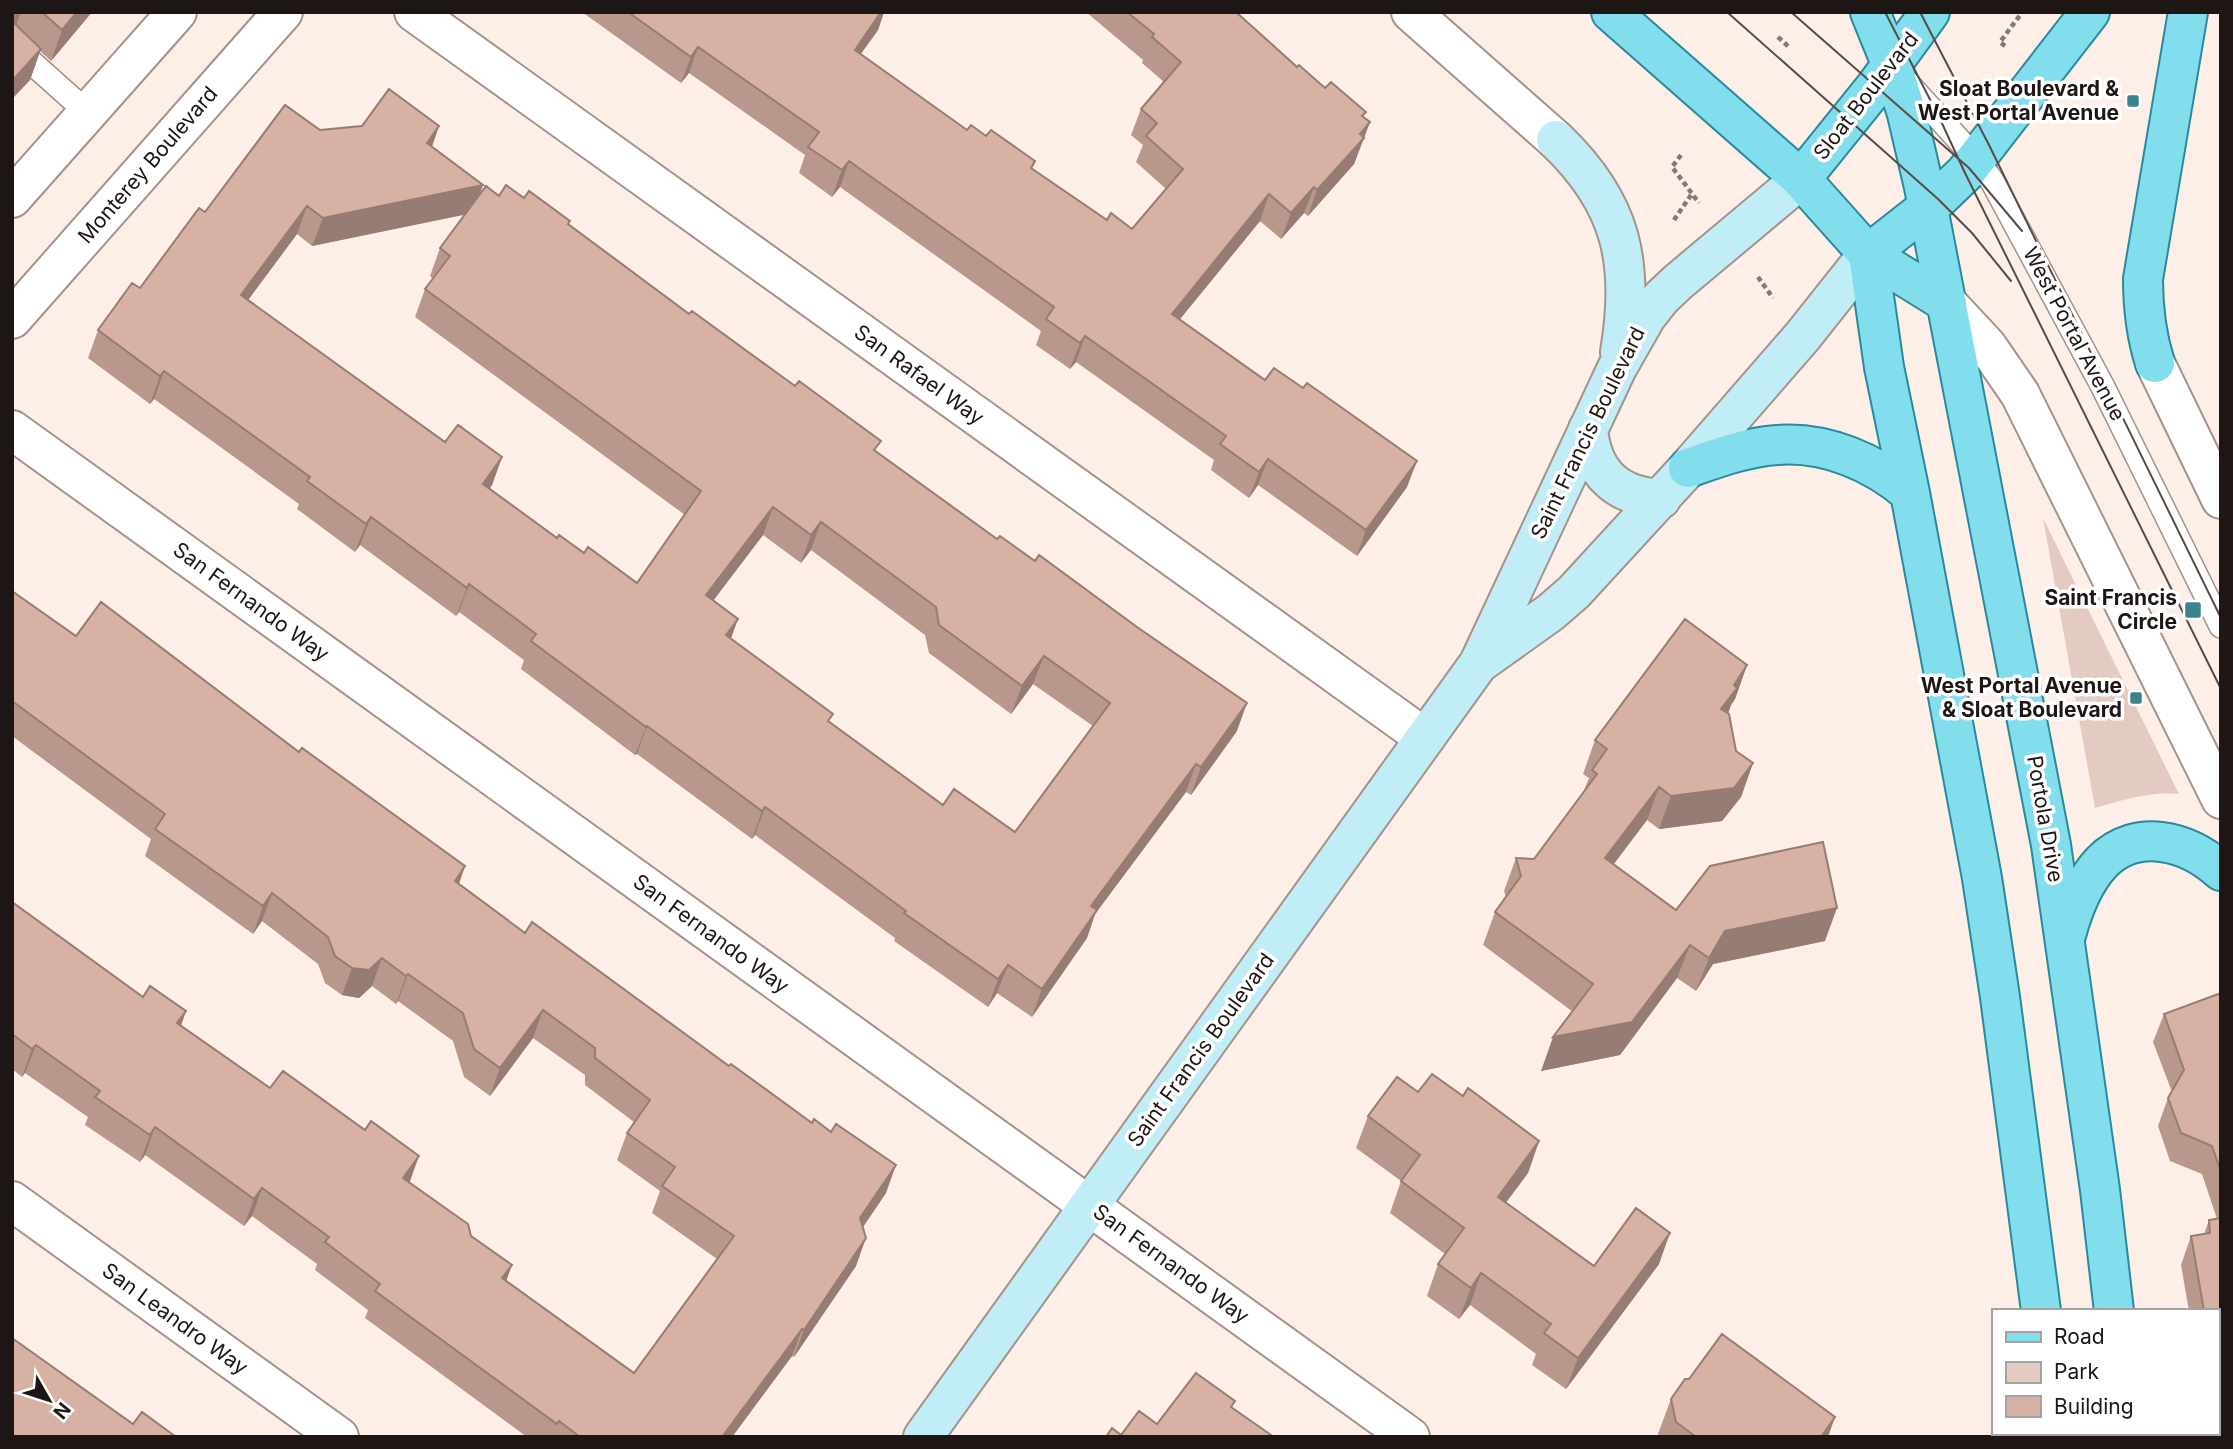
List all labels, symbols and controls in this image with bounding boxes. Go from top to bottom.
street label: Sloat Boulevard [1808,27,1923,165]
place label: Sloat Boulevard & West Portal Avenue [1918,76,2120,125]
street label: Monterey Boulevard [73,81,223,248]
marker: Sloat Boulevard & West Portal Avenue [2125,93,2141,109]
street label: West Portal Avenue [2018,243,2131,425]
street label: San Rafael Way [850,319,989,430]
street label: Saint Francis Boulevard [1525,323,1650,543]
street label: San Fernando Way [169,537,334,667]
place label: Saint Francis Circle [2044,585,2177,634]
marker: Saint Francis Circle [2183,600,2203,620]
place label: West Portal Avenue & Sloat Boulevard [1921,673,2122,722]
marker: West Portal Avenue & Sloat Boulevard [2128,690,2144,706]
street label: Portola Drive [2022,754,2069,884]
street label: San Fernando Way [629,869,794,999]
street label: Saint Francis Boulevard [1122,948,1279,1151]
street label: San Fernando Way [1089,1199,1254,1329]
street label: San Leandro Way [98,1257,253,1380]
legend [1992,1309,2219,1435]
text: Road [2054,1324,2105,1349]
text: Park [2054,1359,2099,1384]
north arrow [14,1365,84,1435]
text: Building [2054,1394,2134,1419]
text: N [48,1398,75,1423]

